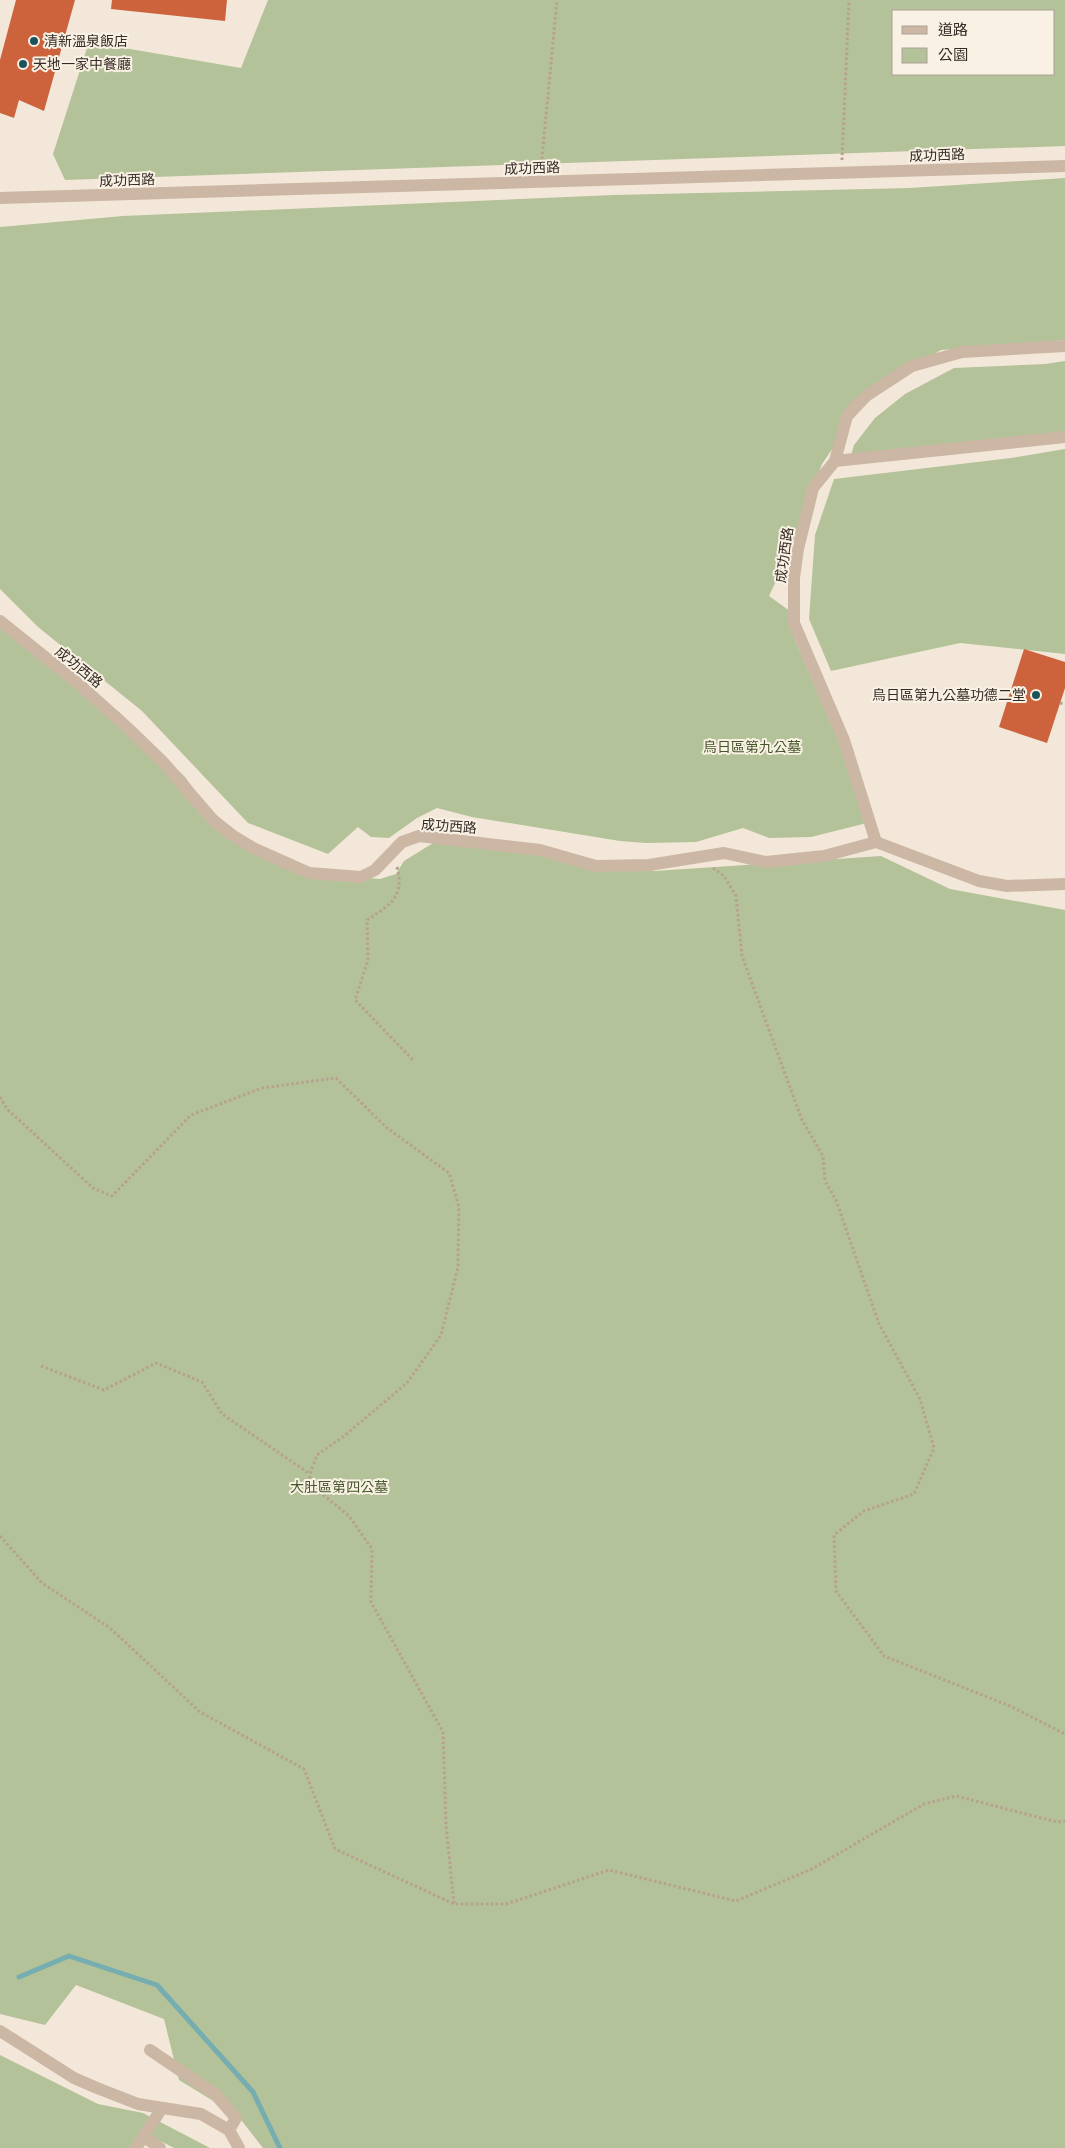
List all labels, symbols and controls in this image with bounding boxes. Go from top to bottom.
legend [892,10,1055,75]
text: 道路 [938,20,968,38]
place label: 清新溫泉飯店 [44,32,128,49]
marker: 清新溫泉飯店 [28,35,40,47]
text: 公園 [938,45,968,63]
place label: 天地一家中餐廳 [33,55,131,72]
marker: 天地一家中餐廳 [17,58,29,70]
street label: 成功西路 [909,145,965,164]
street label: 成功西路 [504,158,560,177]
street label: 成功西路 [99,170,155,189]
street label: 成功西路 [771,526,796,584]
street label: 成功西路 [52,642,106,691]
place label: 烏日區第九公墓功德二堂 [872,686,1026,703]
marker: 烏日區第九公墓功德二堂 [1030,689,1042,701]
park label: 烏日區第九公墓 [703,738,801,755]
street label: 成功西路 [421,815,478,836]
park label: 大肚區第四公墓 [290,1478,388,1495]

